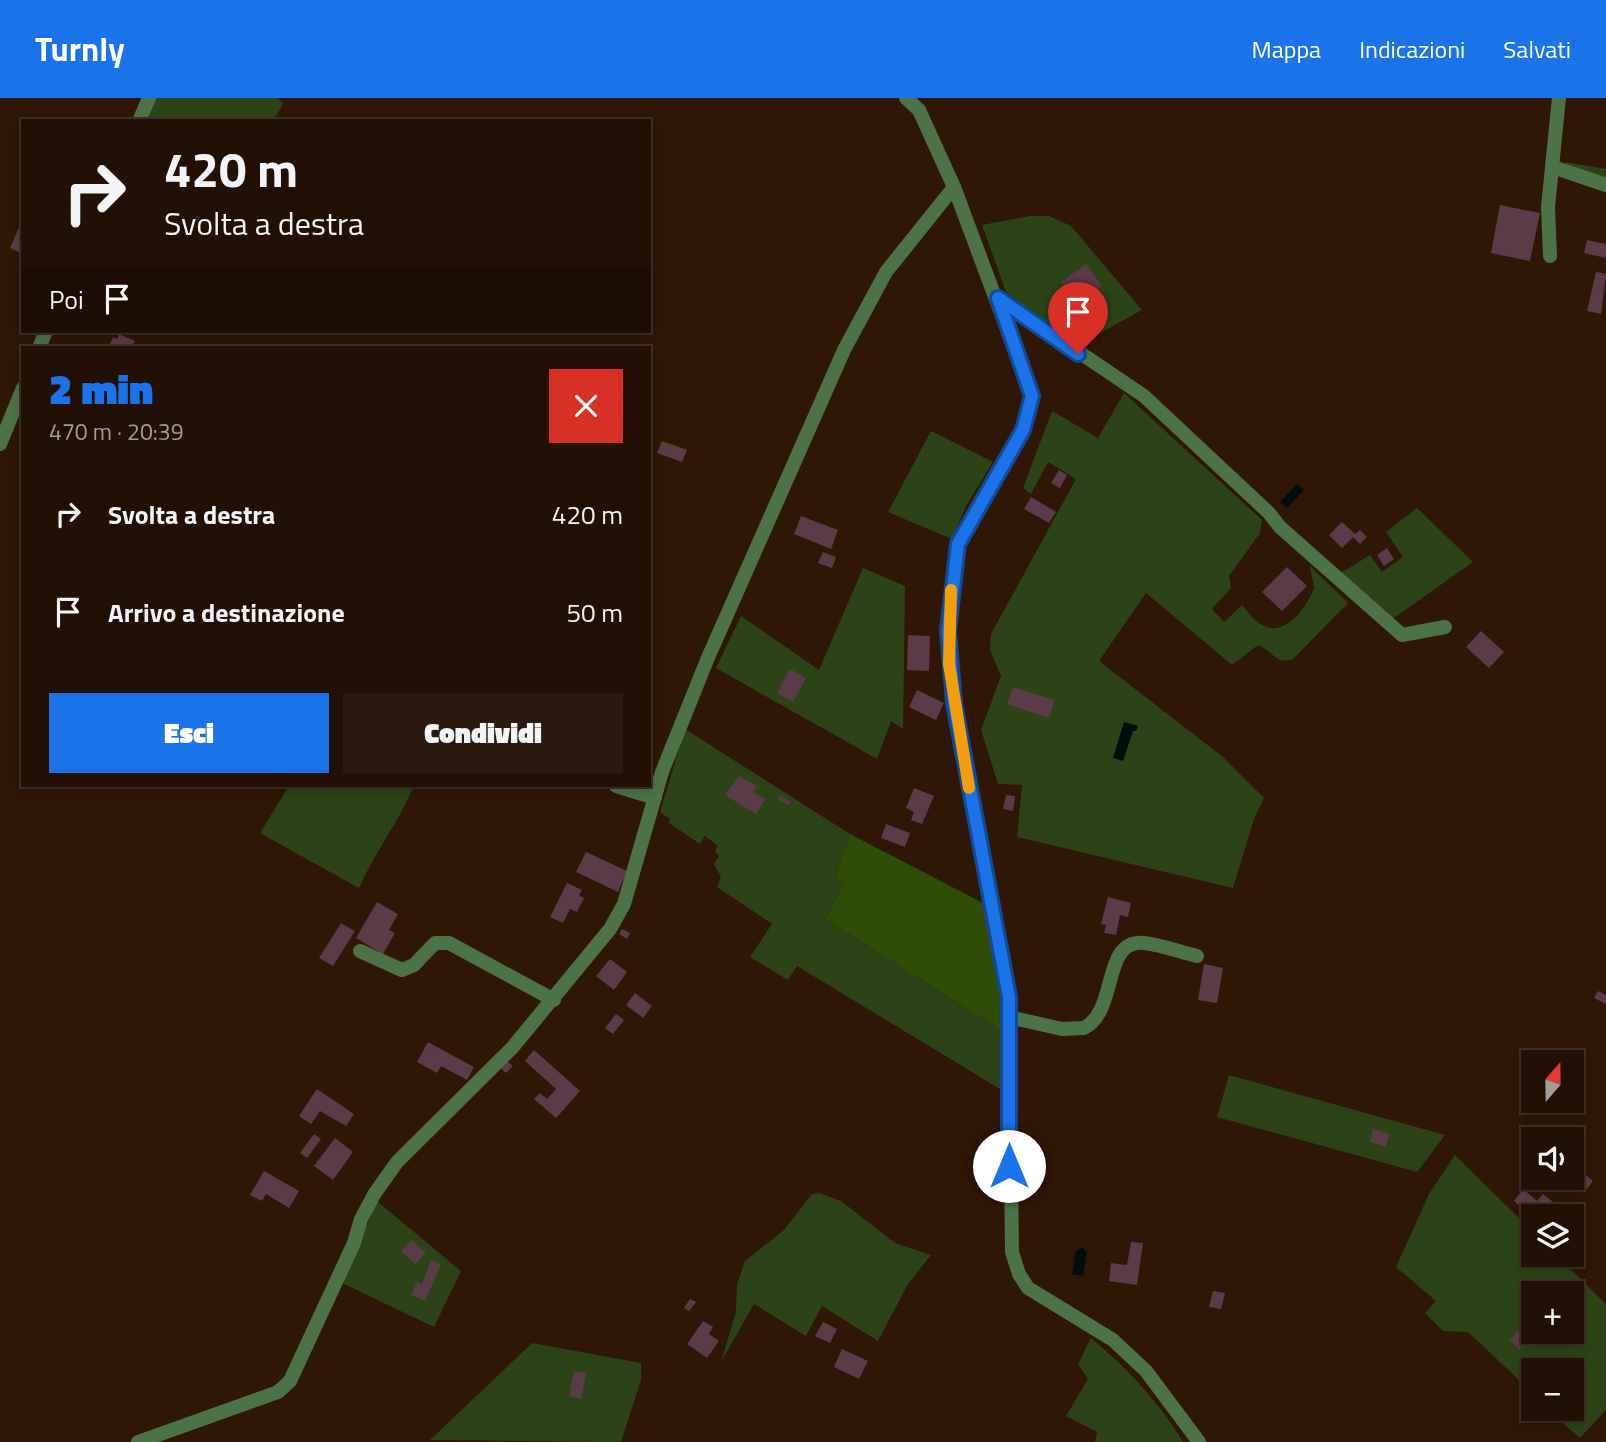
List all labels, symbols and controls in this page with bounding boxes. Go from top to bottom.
text: Turnly [35,24,125,74]
text: Mappa [1252,31,1321,67]
text: Indicazioni [1359,31,1465,67]
text: Salvati [1503,31,1571,67]
text: 420 m [164,131,298,206]
icon: right [49,147,140,238]
text: Svolta a destra [164,199,364,247]
text: Poi [49,280,84,319]
icon: arrive [98,280,136,318]
pin [1048,282,1108,354]
icon: arrive [1059,293,1097,331]
text: 2 min [49,356,153,420]
button: close [549,369,623,443]
text: 470 m · 20:39 [49,414,184,449]
icon: right [49,495,87,533]
text: Svolta a destra [108,495,275,534]
text: 420 m [552,495,623,534]
icon: arrive [49,593,87,631]
text: Arrivo a destinazione [108,593,345,632]
text: 50 m [566,593,623,632]
button: Esci [49,693,329,773]
button: Condividi [343,693,623,773]
north arrow [1521,1050,1584,1113]
map controls [1521,1050,1584,1421]
button: sound [1521,1127,1584,1190]
position arrow [972,1129,1046,1203]
button: layers [1521,1204,1584,1267]
button: + [1521,1281,1584,1344]
button: − [1521,1358,1584,1421]

